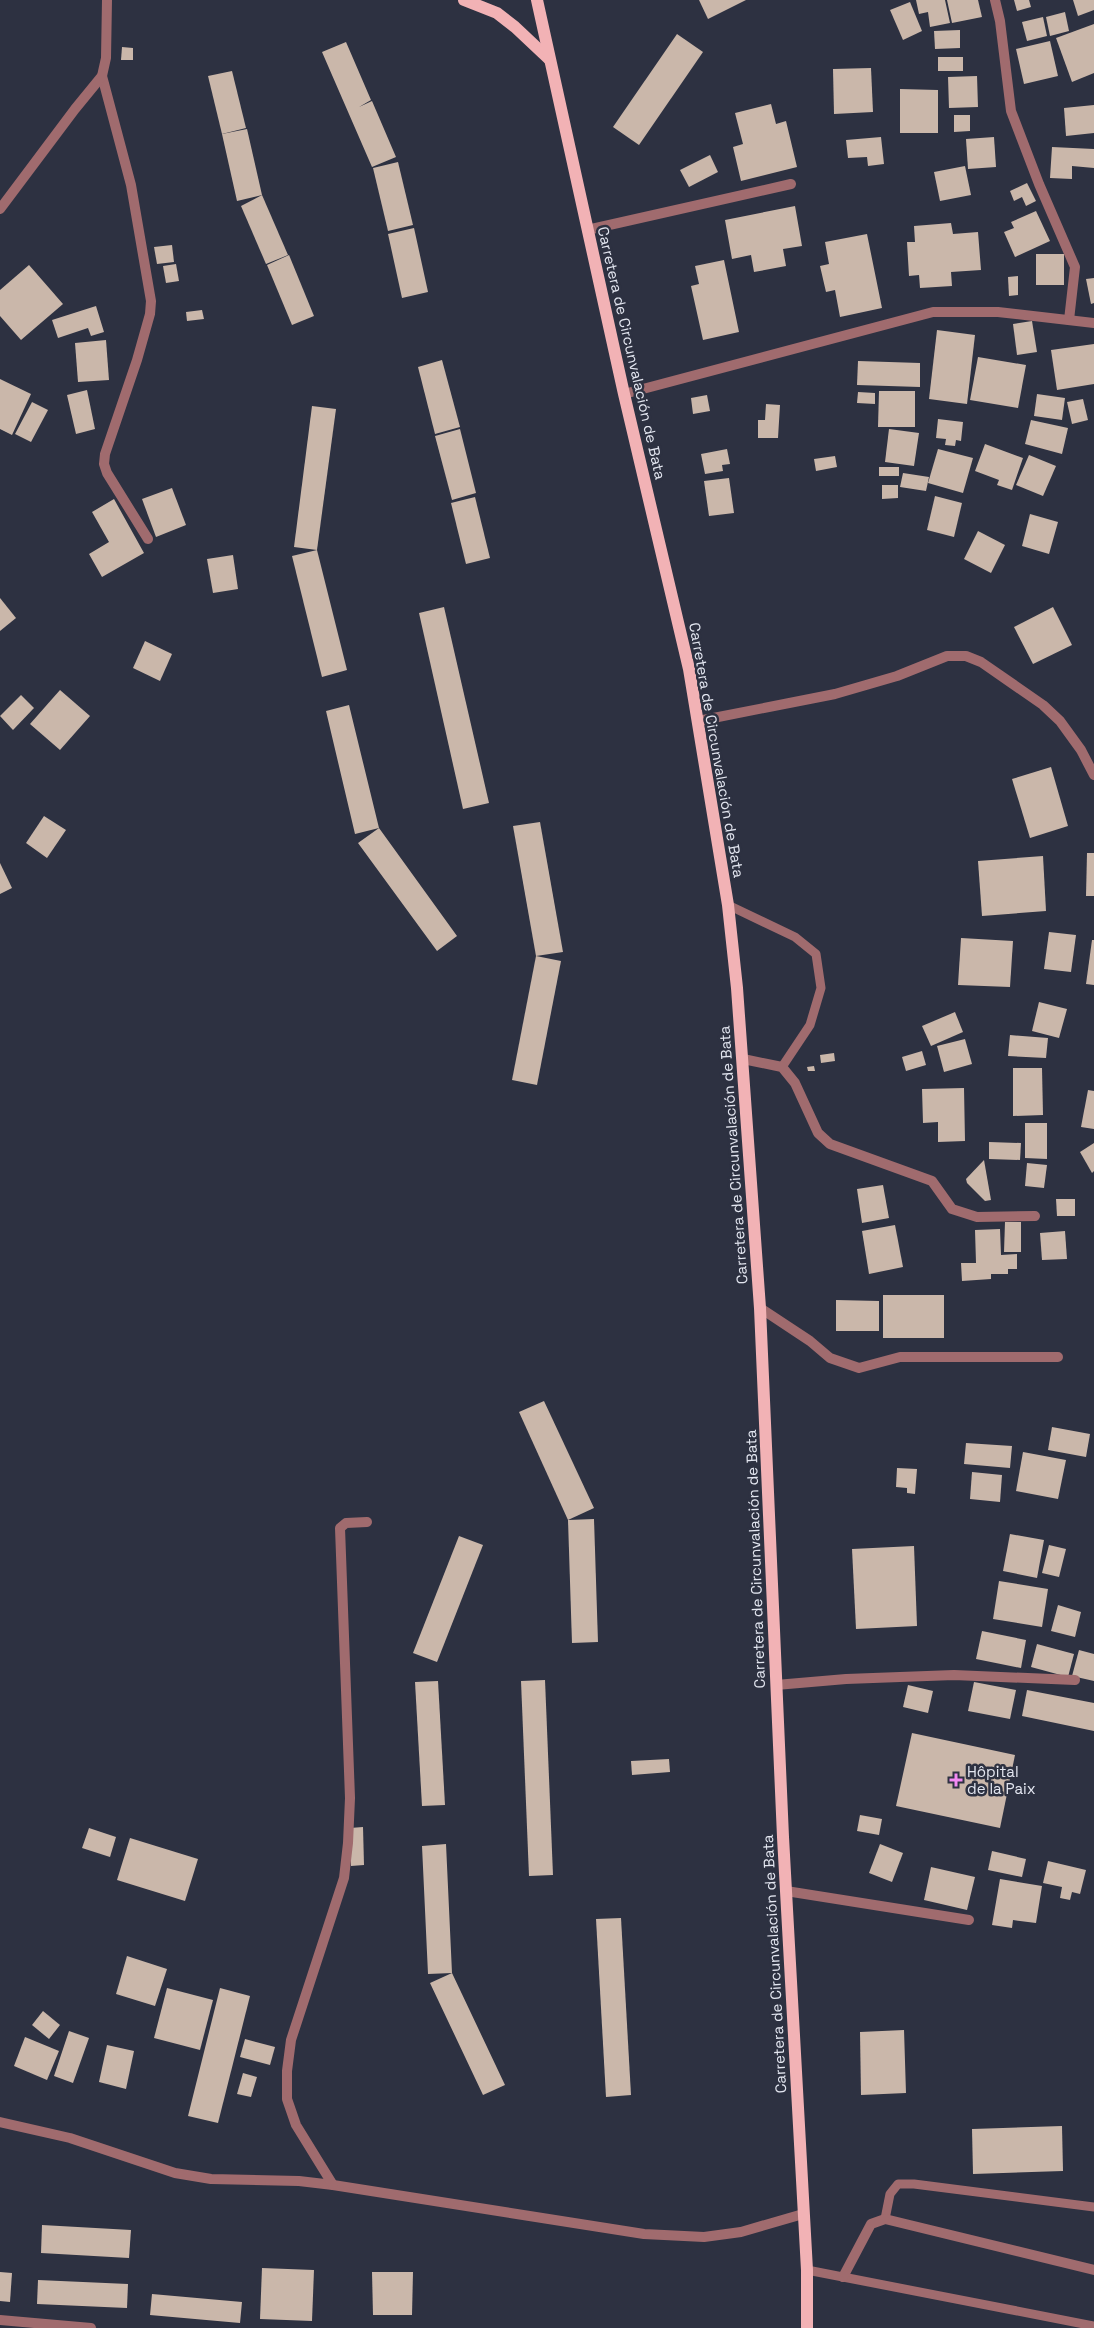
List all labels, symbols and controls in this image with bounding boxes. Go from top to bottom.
street label: Carretera de Circunvalación de Bata [594,225,670,482]
street label: Carretera de Circunvalación de Bata [685,621,749,880]
street label: Carretera de Circunvalación de Bata [714,1025,752,1285]
street label: Carretera de Circunvalación de Bata [741,1429,769,1689]
place label: Hôpital de la Paix [967,1762,1036,1798]
marker: Hôpital de la Paix [949,1773,963,1787]
street label: Carretera de Circunvalación de Bata [758,1834,790,2094]

